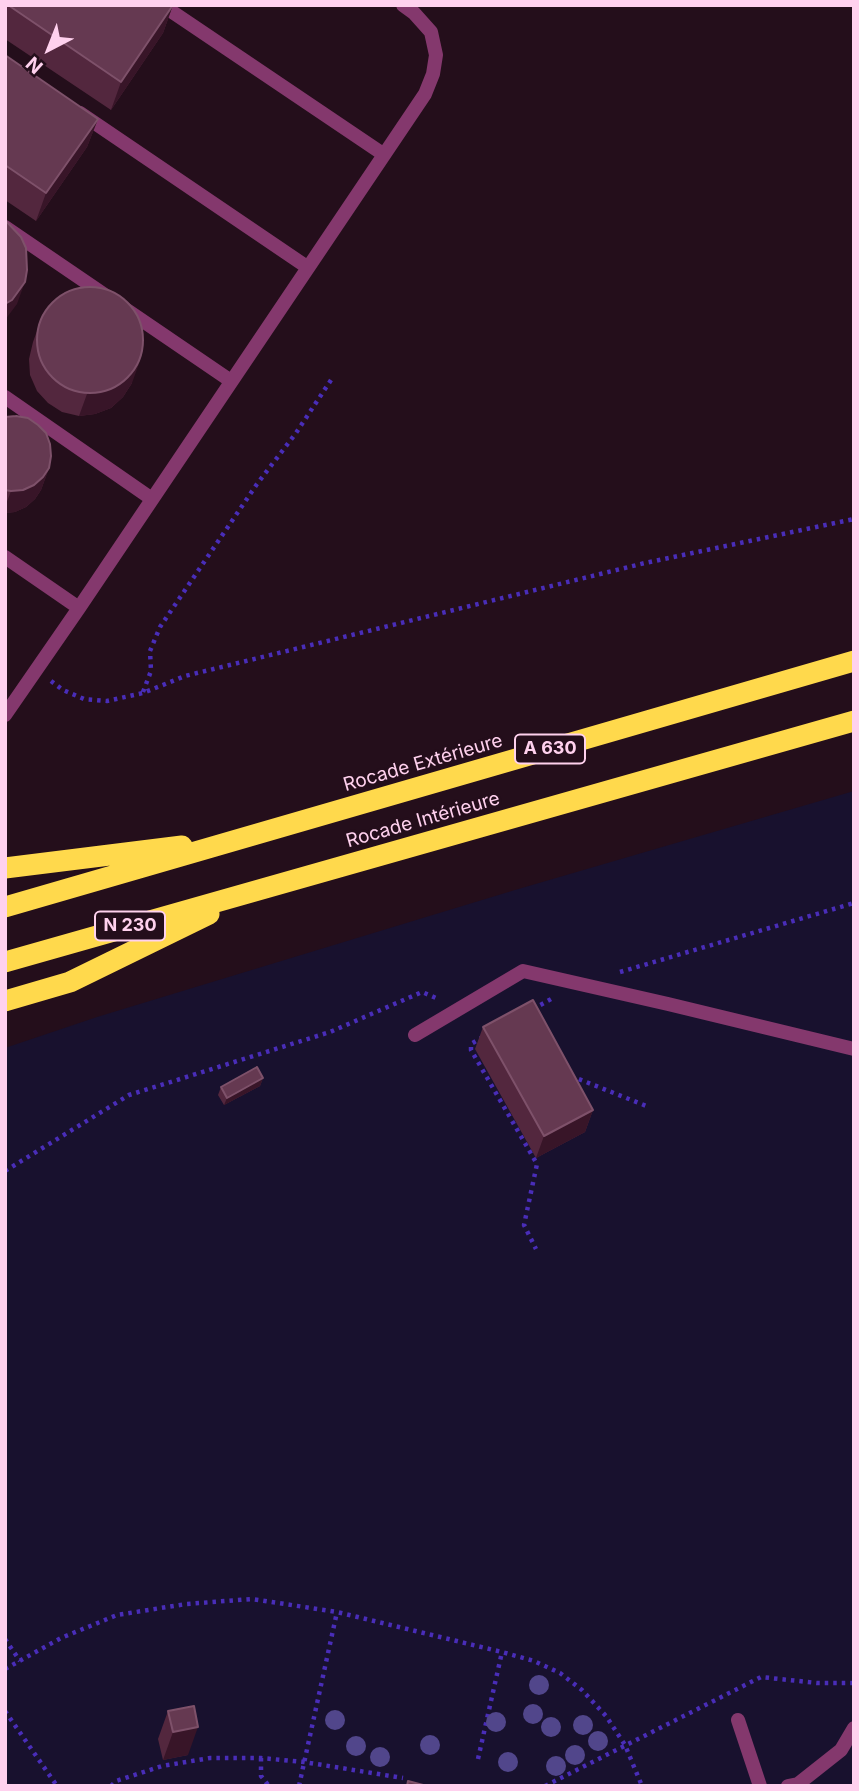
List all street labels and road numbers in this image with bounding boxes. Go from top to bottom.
street label: Rocade Extérieure [341,729,505,797]
road number: A 630 [515,734,585,764]
street label: Rocade Intérieure [344,787,502,853]
road number: N 230 [95,911,165,940]

